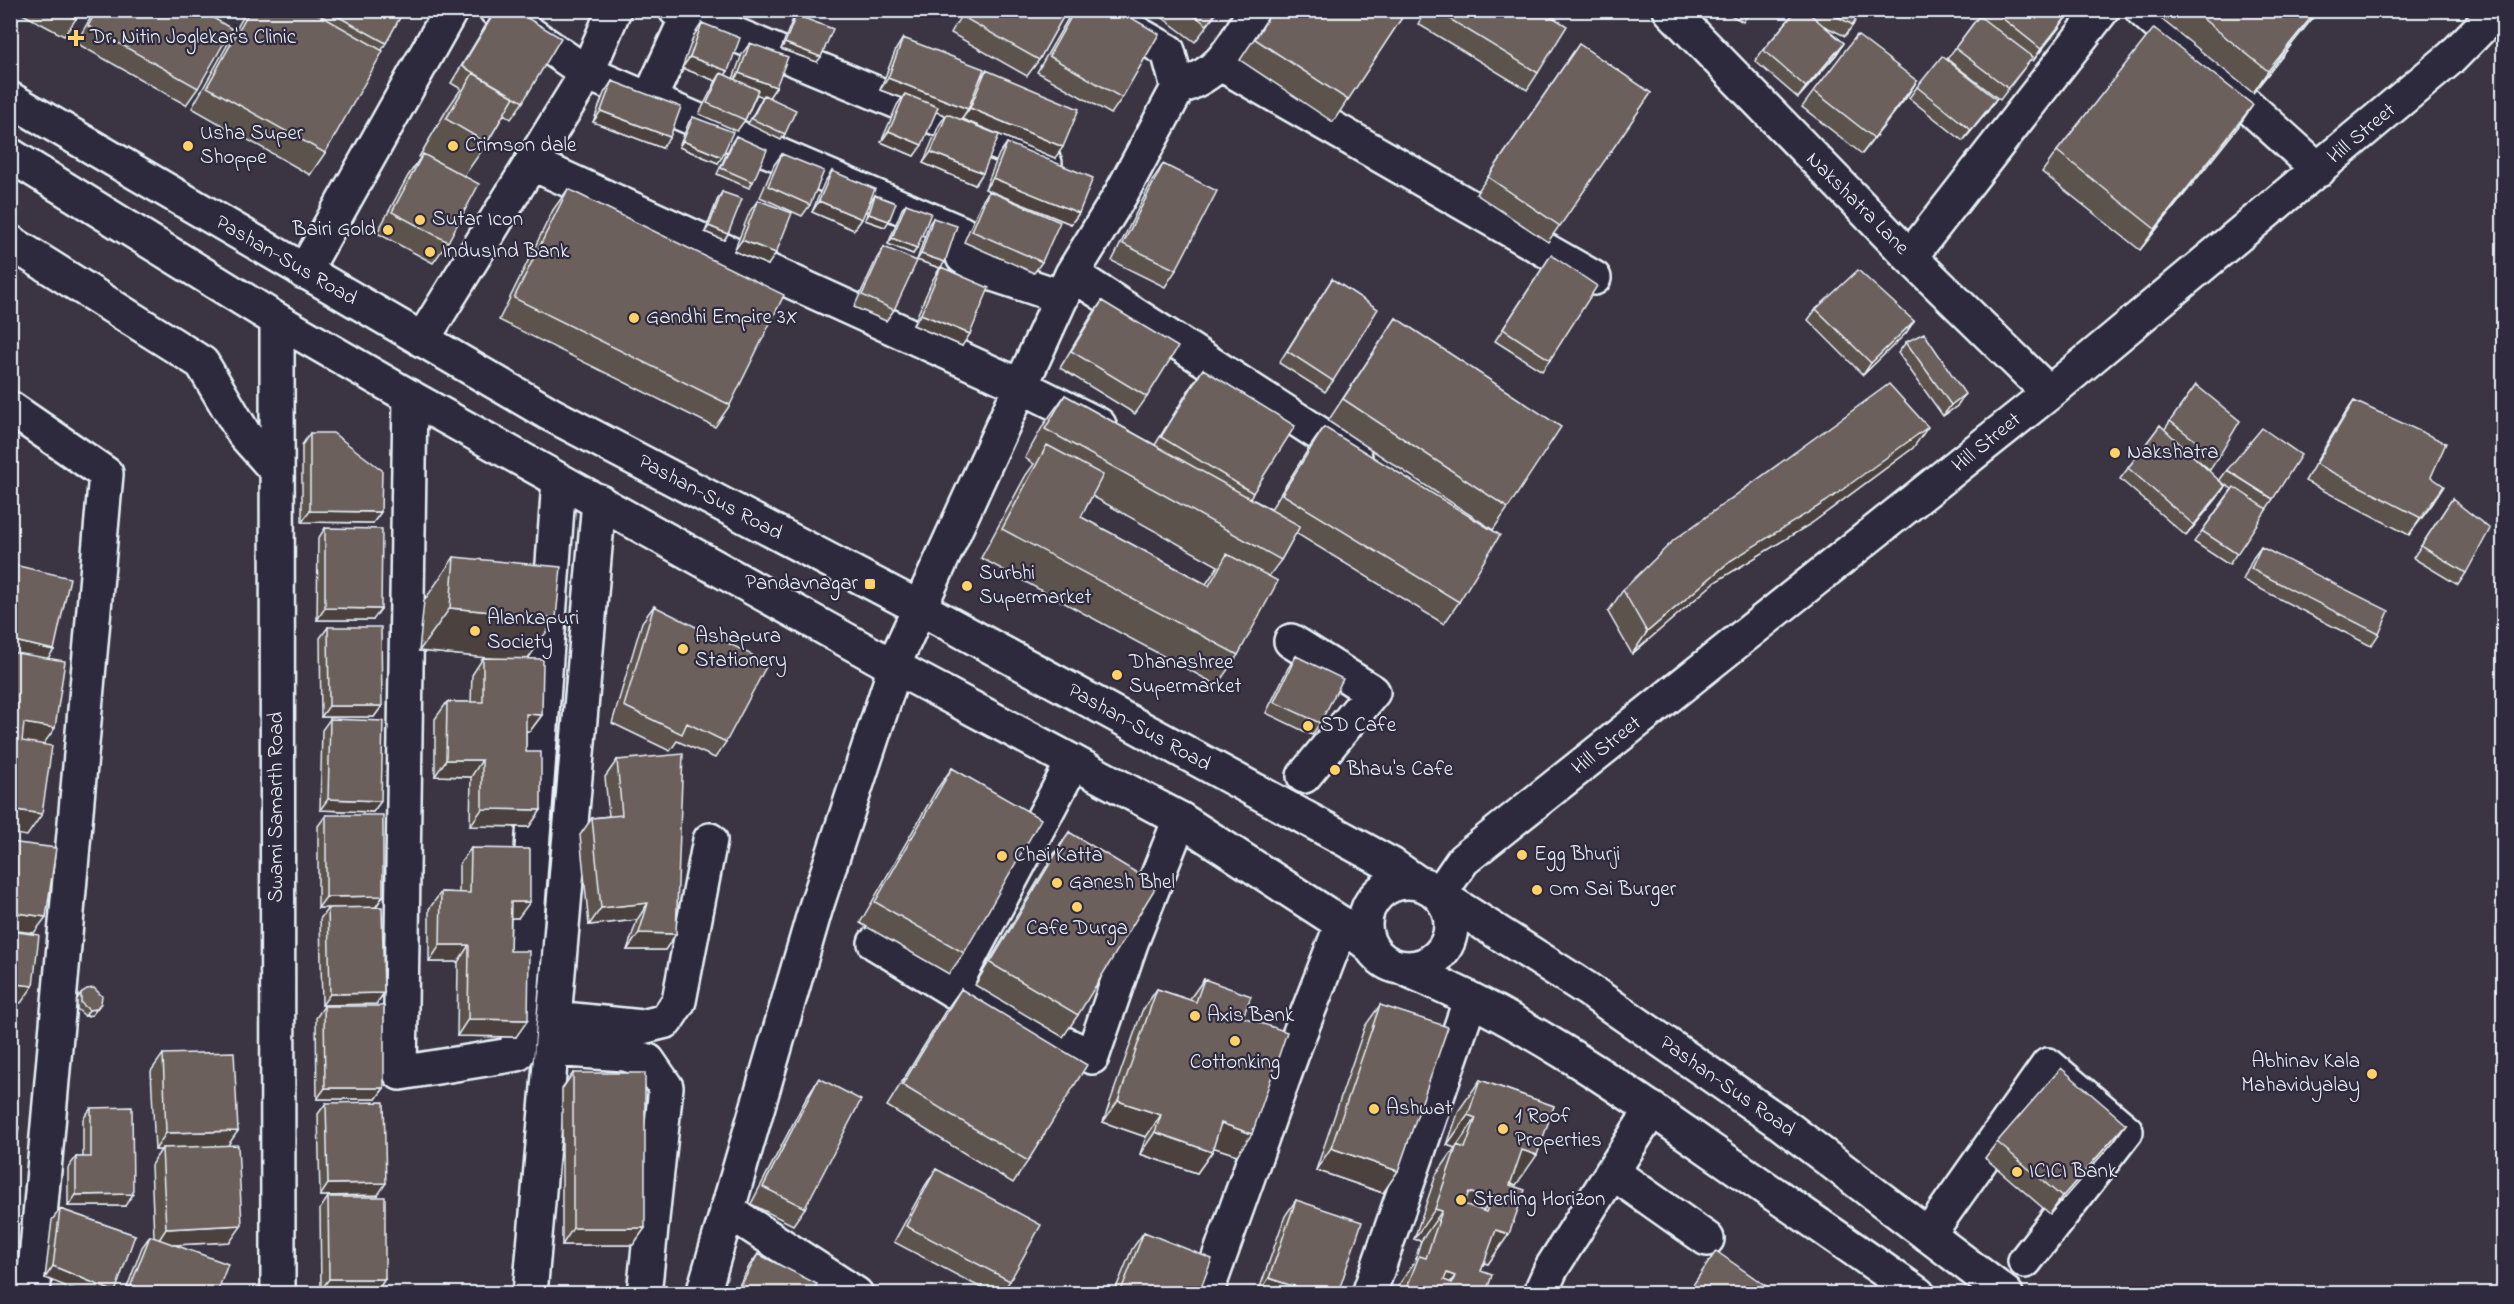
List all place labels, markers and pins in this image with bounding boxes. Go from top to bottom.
place label: Dr. Nitin Joglekar's Clinic [89,23,297,55]
marker: Dr. Nitin Joglekar's Clinic [67,29,85,47]
place label: Usha Super Shoppe [200,119,304,173]
place label: Crimson dale [465,131,577,161]
marker: Usha Super Shoppe [181,139,195,153]
marker: Crimson dale [446,139,460,153]
place label: Sutar Icon [432,205,523,235]
marker: Sutar Icon [413,213,427,227]
place label: Bairi Gold [291,215,376,245]
marker: Bairi Gold [381,223,395,237]
place label: IndusInd Bank [442,237,570,267]
marker: IndusInd Bank [423,245,437,259]
place label: Gandhi Empire 3X [646,303,798,333]
marker: Gandhi Empire 3X [627,311,641,325]
place label: Nakshatra [2127,438,2219,468]
marker: Nakshatra [2108,446,2122,460]
place label: Surbhi Supermarket [979,559,1092,613]
place label: Pandavnagar [745,569,858,601]
marker: Pandavnagar [863,577,877,591]
marker: Surbhi Supermarket [960,579,974,593]
place label: Alankapuri Society [487,604,579,660]
place label: Ashapura Stationery [695,622,787,678]
marker: Alankapuri Society [468,624,482,638]
marker: Ashapura Stationery [676,642,690,656]
place label: Dhanashree Supermarket [1128,648,1242,702]
marker: Dhanashree Supermarket [1110,668,1124,682]
place label: SD Cafe [1320,711,1397,741]
marker: SD Cafe [1301,719,1315,733]
place label: Bhau's Cafe [1346,755,1454,785]
marker: Bhau's Cafe [1328,763,1342,777]
place label: Egg Bhurji [1534,840,1620,872]
place label: Chai Katta [1014,841,1103,871]
marker: Egg Bhurji [1515,848,1529,862]
marker: Chai Katta [995,849,1009,863]
place label: Ganesh Bhel [1069,868,1175,898]
place label: Om Sai Burger [1549,875,1677,907]
marker: Ganesh Bhel [1050,876,1064,890]
marker: Om Sai Burger [1530,883,1544,897]
marker: Cafe Durga [1070,900,1084,914]
place label: Cafe Durga [1026,914,1128,946]
place label: Axis Bank [1207,1001,1295,1031]
marker: Axis Bank [1188,1009,1202,1023]
marker: Cottonking [1228,1034,1242,1048]
place label: Abhinav Kala Mahavidyalay [2241,1047,2360,1103]
place label: Cottonking [1190,1048,1280,1080]
marker: Abhinav Kala Mahavidyalay [2365,1067,2379,1081]
place label: Ashwat [1386,1094,1452,1124]
marker: Ashwat [1367,1102,1381,1116]
place label: 1 Roof Properties [1515,1102,1602,1156]
marker: 1 Roof Properties [1496,1122,1510,1136]
place label: ICICI Bank [2029,1157,2118,1187]
marker: ICICI Bank [2010,1165,2024,1179]
place label: Sterling Horizon [1473,1185,1605,1217]
marker: Sterling Horizon [1454,1193,1468,1207]

